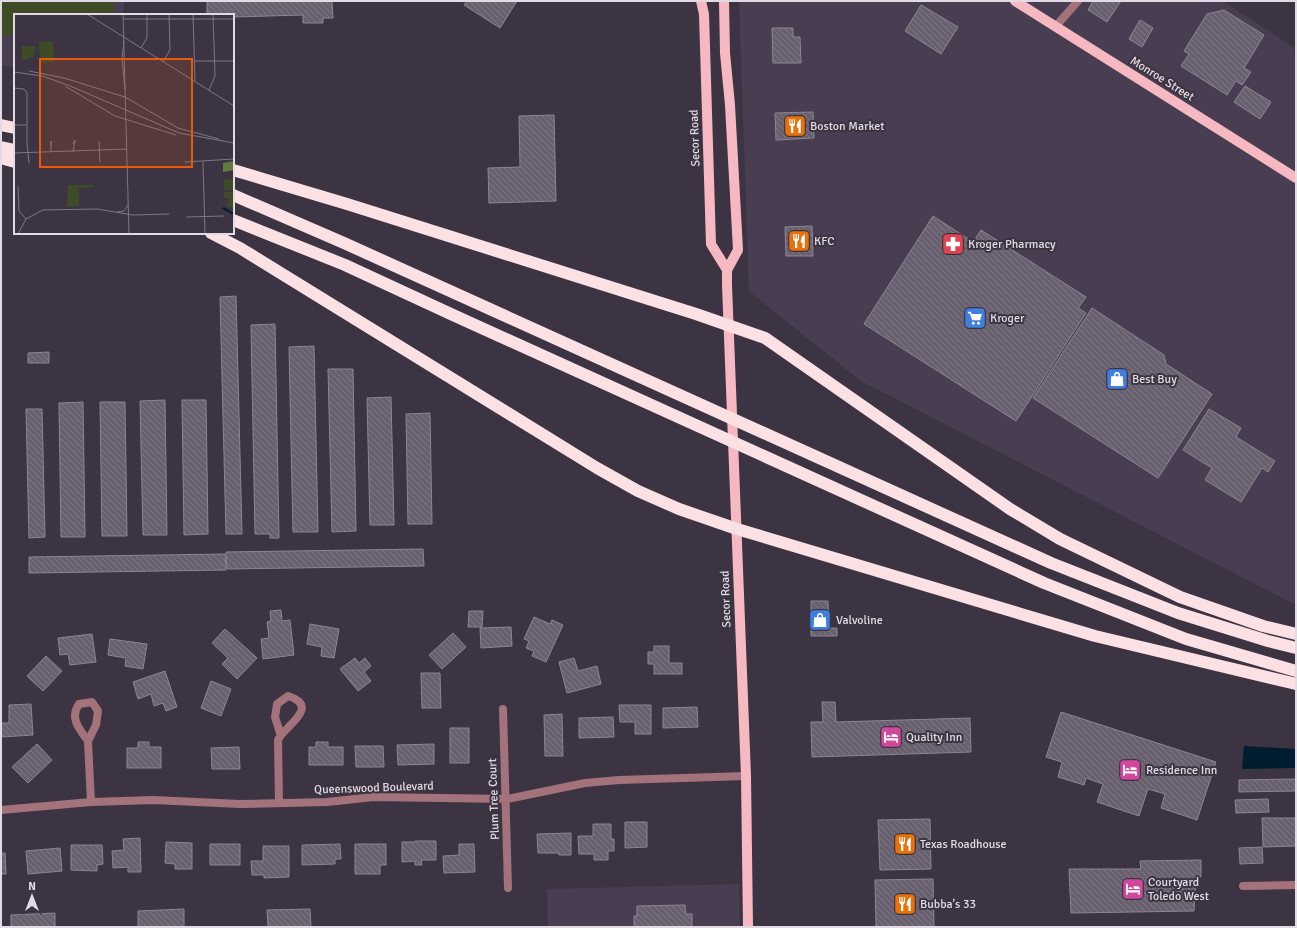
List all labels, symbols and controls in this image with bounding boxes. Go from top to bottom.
inset map [14,14,234,234]
street label: Monroe Street [1127,53,1197,105]
street label: Secor Road [687,109,703,167]
restaurant icon: Boston Market [782,113,808,139]
place label: Boston Market [810,119,884,134]
restaurant icon: KFC [786,228,812,254]
pharmacy icon: Kroger Pharmacy [940,231,966,257]
place label: KFC [814,234,835,249]
place label: Kroger Pharmacy [968,237,1056,252]
supermarket icon: Kroger [962,305,988,331]
place label: Kroger [990,311,1025,326]
shop icon: Best Buy [1104,366,1130,392]
place label: Best Buy [1132,372,1177,387]
street label: Secor Road [718,570,734,628]
shop icon: Valvoline [807,607,833,633]
place label: Valvoline [836,613,883,628]
hotel icon: Quality Inn [878,724,904,750]
place label: Quality Inn [906,730,962,745]
hotel icon: Residence Inn [1117,757,1143,783]
street label: Plum Tree Court [485,758,503,840]
place label: Residence Inn [1146,763,1217,778]
street label: Queenswood Boulevard [314,778,434,798]
restaurant icon: Texas Roadhouse [892,831,918,857]
place label: Texas Roadhouse [920,837,1007,852]
place label: Courtyard Toledo West [1148,875,1209,904]
north arrow [12,876,52,916]
hotel icon: Courtyard Toledo West [1120,876,1146,902]
text: N [28,880,36,893]
restaurant icon: Bubba's 33 [892,891,918,917]
place label: Bubba's 33 [920,897,976,912]

